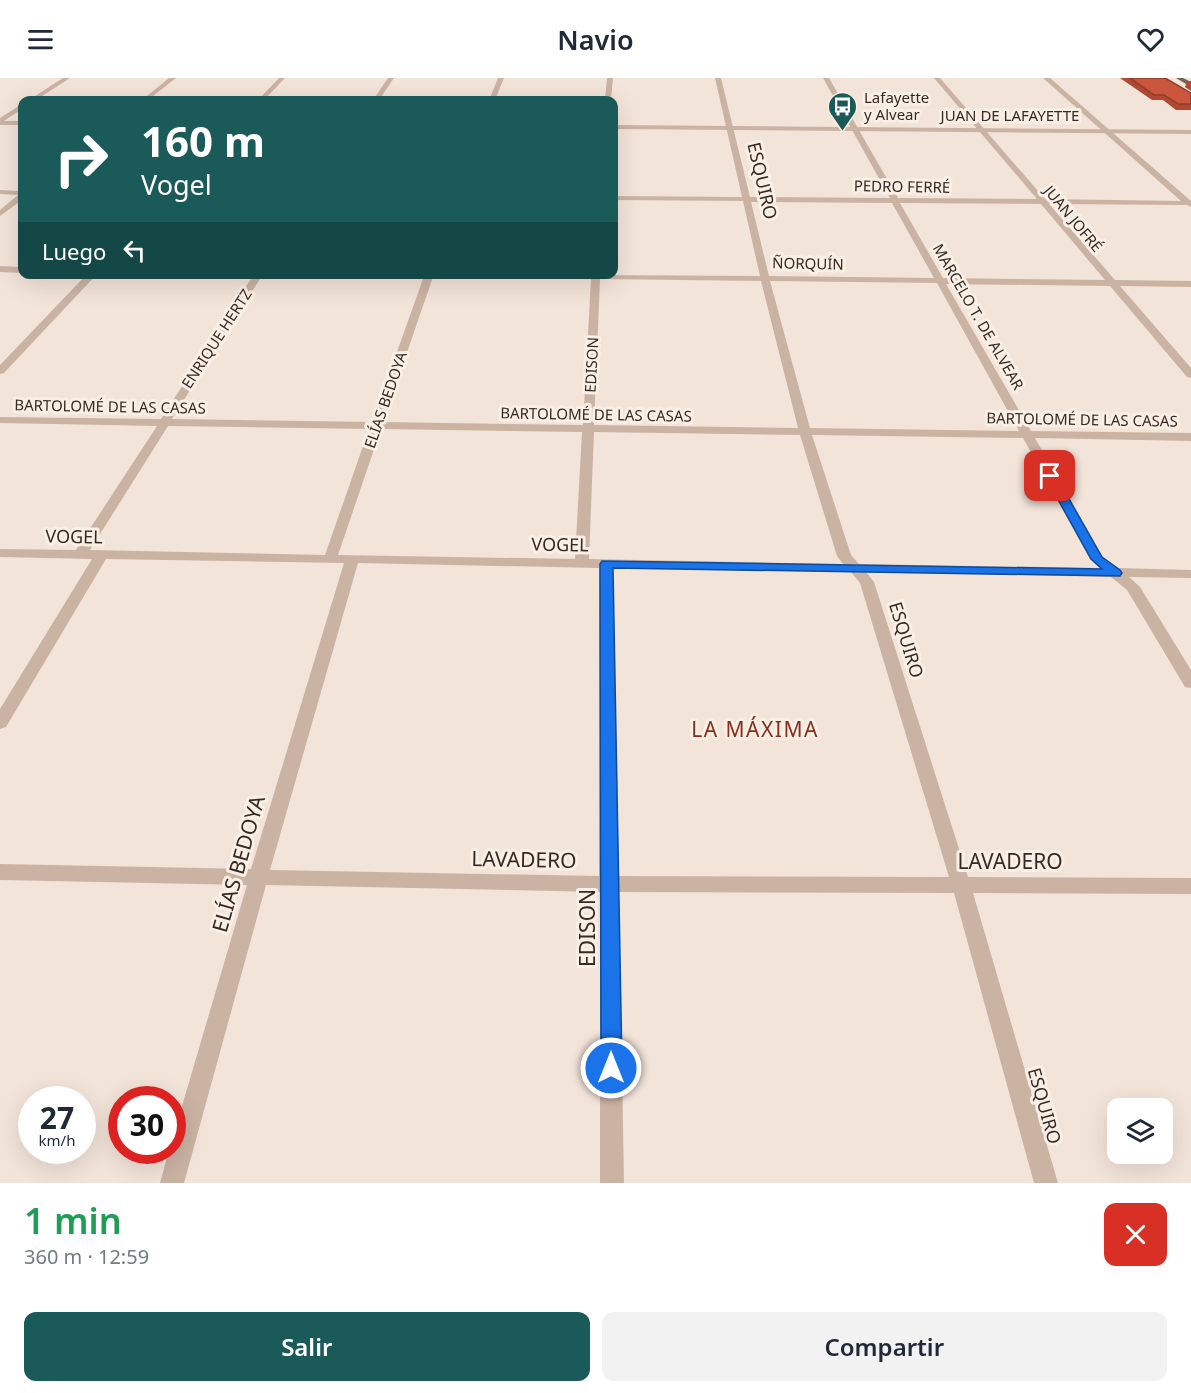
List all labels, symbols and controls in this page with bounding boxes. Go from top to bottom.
text: Navio [557,21,634,58]
icon: menu [24,23,57,56]
icon: heart [1134,23,1167,56]
place label: Lafayette y Alvear [864,87,929,124]
bus stop icon: Lafayette y Alvear [827,91,859,133]
street label: JUAN DE LAFAYETTE [939,105,1079,125]
text: 160 m [141,112,265,169]
icon: right [42,120,120,198]
street label: ESQUIRO [742,140,783,222]
text: Vogel [141,166,212,203]
street label: PEDRO FERRÉ [854,175,950,197]
street label: JUAN JOFRÉ [1039,179,1107,256]
icon: left [118,234,151,267]
text: Luego [42,236,106,266]
street label: MARCELO T. DE ALVEAR [929,240,1029,394]
street label: ÑORQUÍN [772,252,844,274]
street label: ENRIQUE HERTZ [177,285,256,392]
street label: EDISON [580,337,602,393]
street label: ELÍAS BEDOYA [359,348,411,451]
street label: BARTOLOMÉ DE LAS CASAS [14,394,206,418]
street label: BARTOLOMÉ DE LAS CASAS [500,402,692,426]
street label: BARTOLOMÉ DE LAS CASAS [986,407,1178,431]
pin [1024,450,1075,501]
icon: arrive [1033,459,1066,492]
street label: VOGEL [45,524,103,548]
street label: VOGEL [531,532,589,556]
street label: ESQUIRO [884,599,930,681]
district label: LA MÁXIMA [691,715,819,743]
street label: ELÍAS BEDOYA [205,791,271,935]
street label: LAVADERO [471,844,577,874]
street label: LAVADERO [957,847,1063,875]
street label: EDISON [573,889,601,967]
position arrow [579,1036,643,1100]
street label: ESQUIRO [1023,1065,1067,1147]
speed limit sign: 30 [108,1086,186,1164]
text: 27 [40,1097,74,1138]
map controls [1107,1098,1173,1164]
button: layers [1107,1098,1173,1164]
text: km/h [39,1130,75,1150]
text: 1 min [24,1196,122,1245]
button: close [1104,1203,1167,1266]
text: 360 m · 12:59 [24,1243,149,1270]
button: Salir [24,1312,590,1381]
button: Compartir [602,1312,1167,1381]

